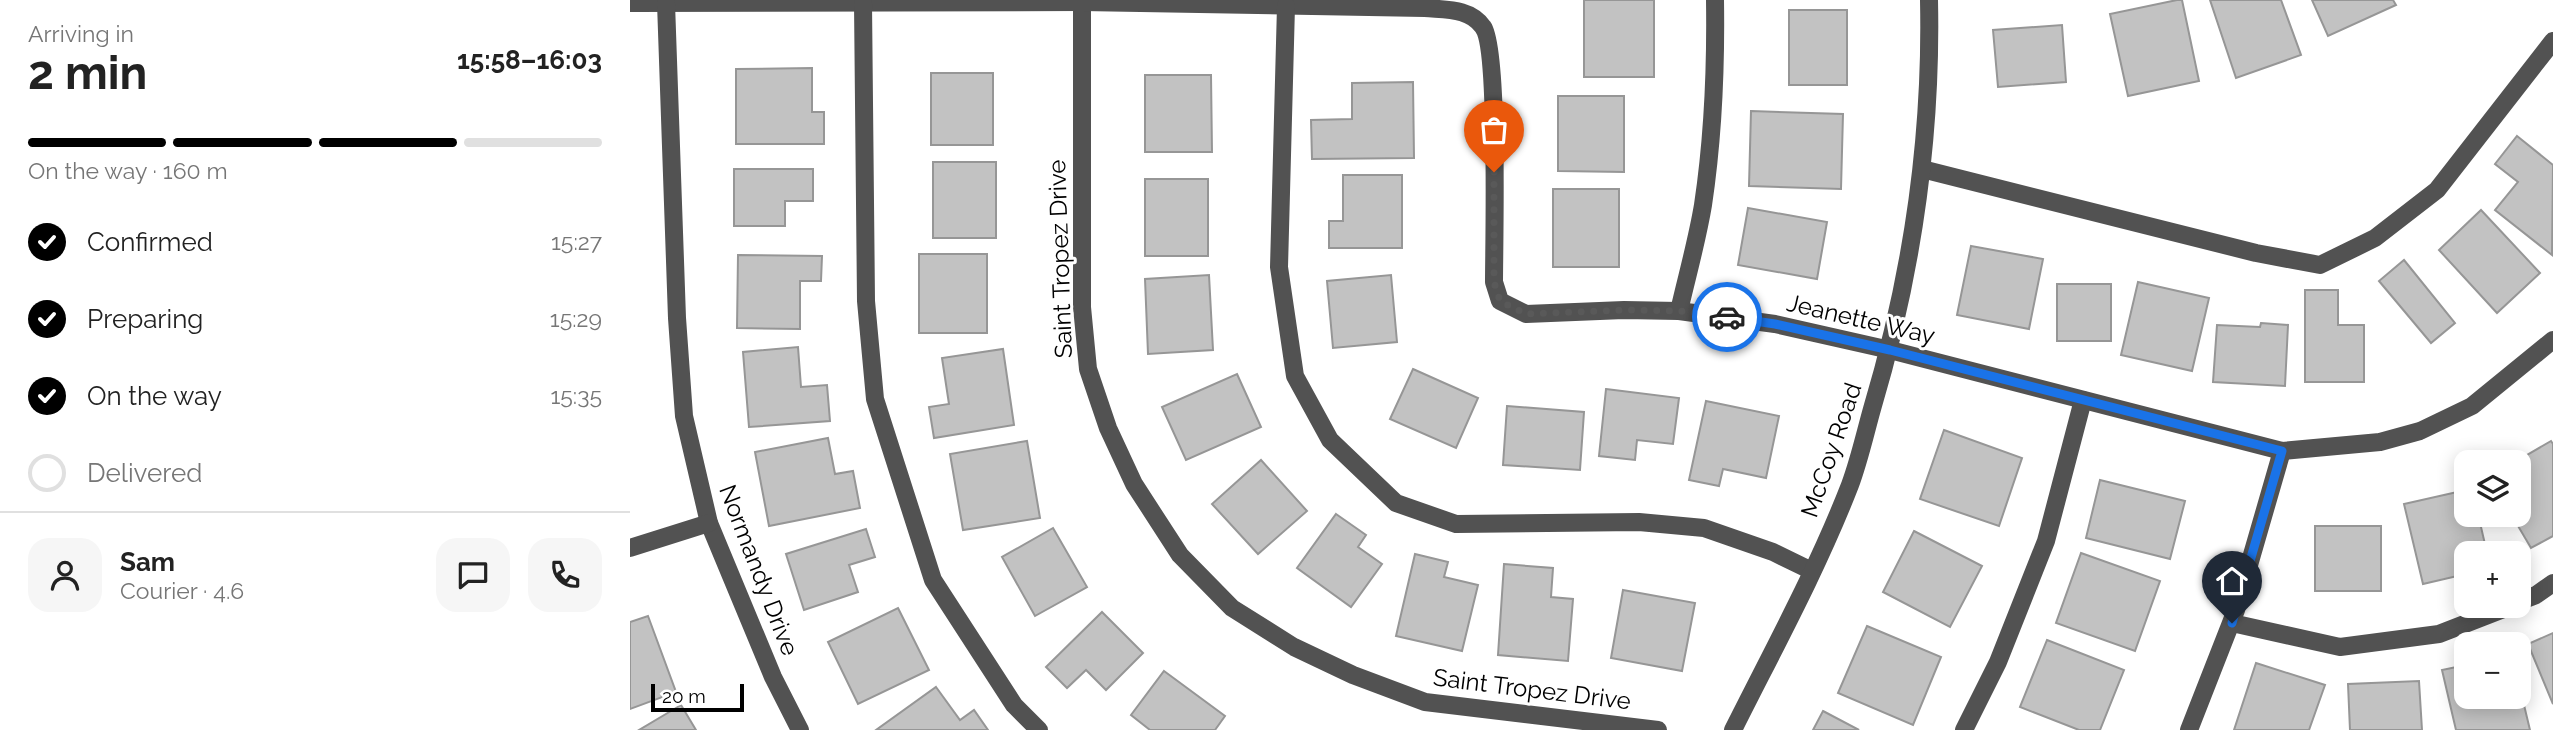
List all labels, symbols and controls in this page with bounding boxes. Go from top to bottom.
text: Arriving in [28,20,134,47]
text: 15:58–16:03 [457,45,602,75]
text: 2 min [28,46,147,100]
pin [1464,100,1524,172]
icon: bag [1475,111,1513,149]
text: On the way · 160 m [28,157,228,184]
street label: Saint Tropez Drive [1042,159,1078,359]
icon: check [28,223,66,261]
text: Confirmed [87,227,213,257]
text: 15:27 [551,228,602,255]
courier [1692,282,1762,352]
street label: Jeanette Way [1784,288,1938,350]
icon: car [1708,298,1746,336]
icon: check [28,300,66,338]
text: Preparing [87,304,203,334]
text: 15:29 [550,305,602,332]
icon: check [28,377,66,415]
street label: McCoy Road [1794,379,1868,521]
text: On the way [87,381,222,411]
text: 15:35 [550,382,602,409]
map controls [2454,450,2531,709]
button: layers [2454,450,2531,527]
text: Delivered [87,458,202,488]
street label: Normandy Drive [713,480,805,660]
button: person [28,538,102,612]
button: chat [436,538,510,612]
button: phone [528,538,602,612]
button: + [2454,541,2531,618]
text: Sam [120,547,175,577]
pin [2202,551,2262,623]
icon: home [2213,562,2251,600]
text: Courier · 4.6 [120,577,244,604]
button: − [2454,632,2531,709]
street label: Saint Tropez Drive [1432,662,1632,716]
scale bar [651,681,744,713]
text: 20 m [662,685,706,707]

